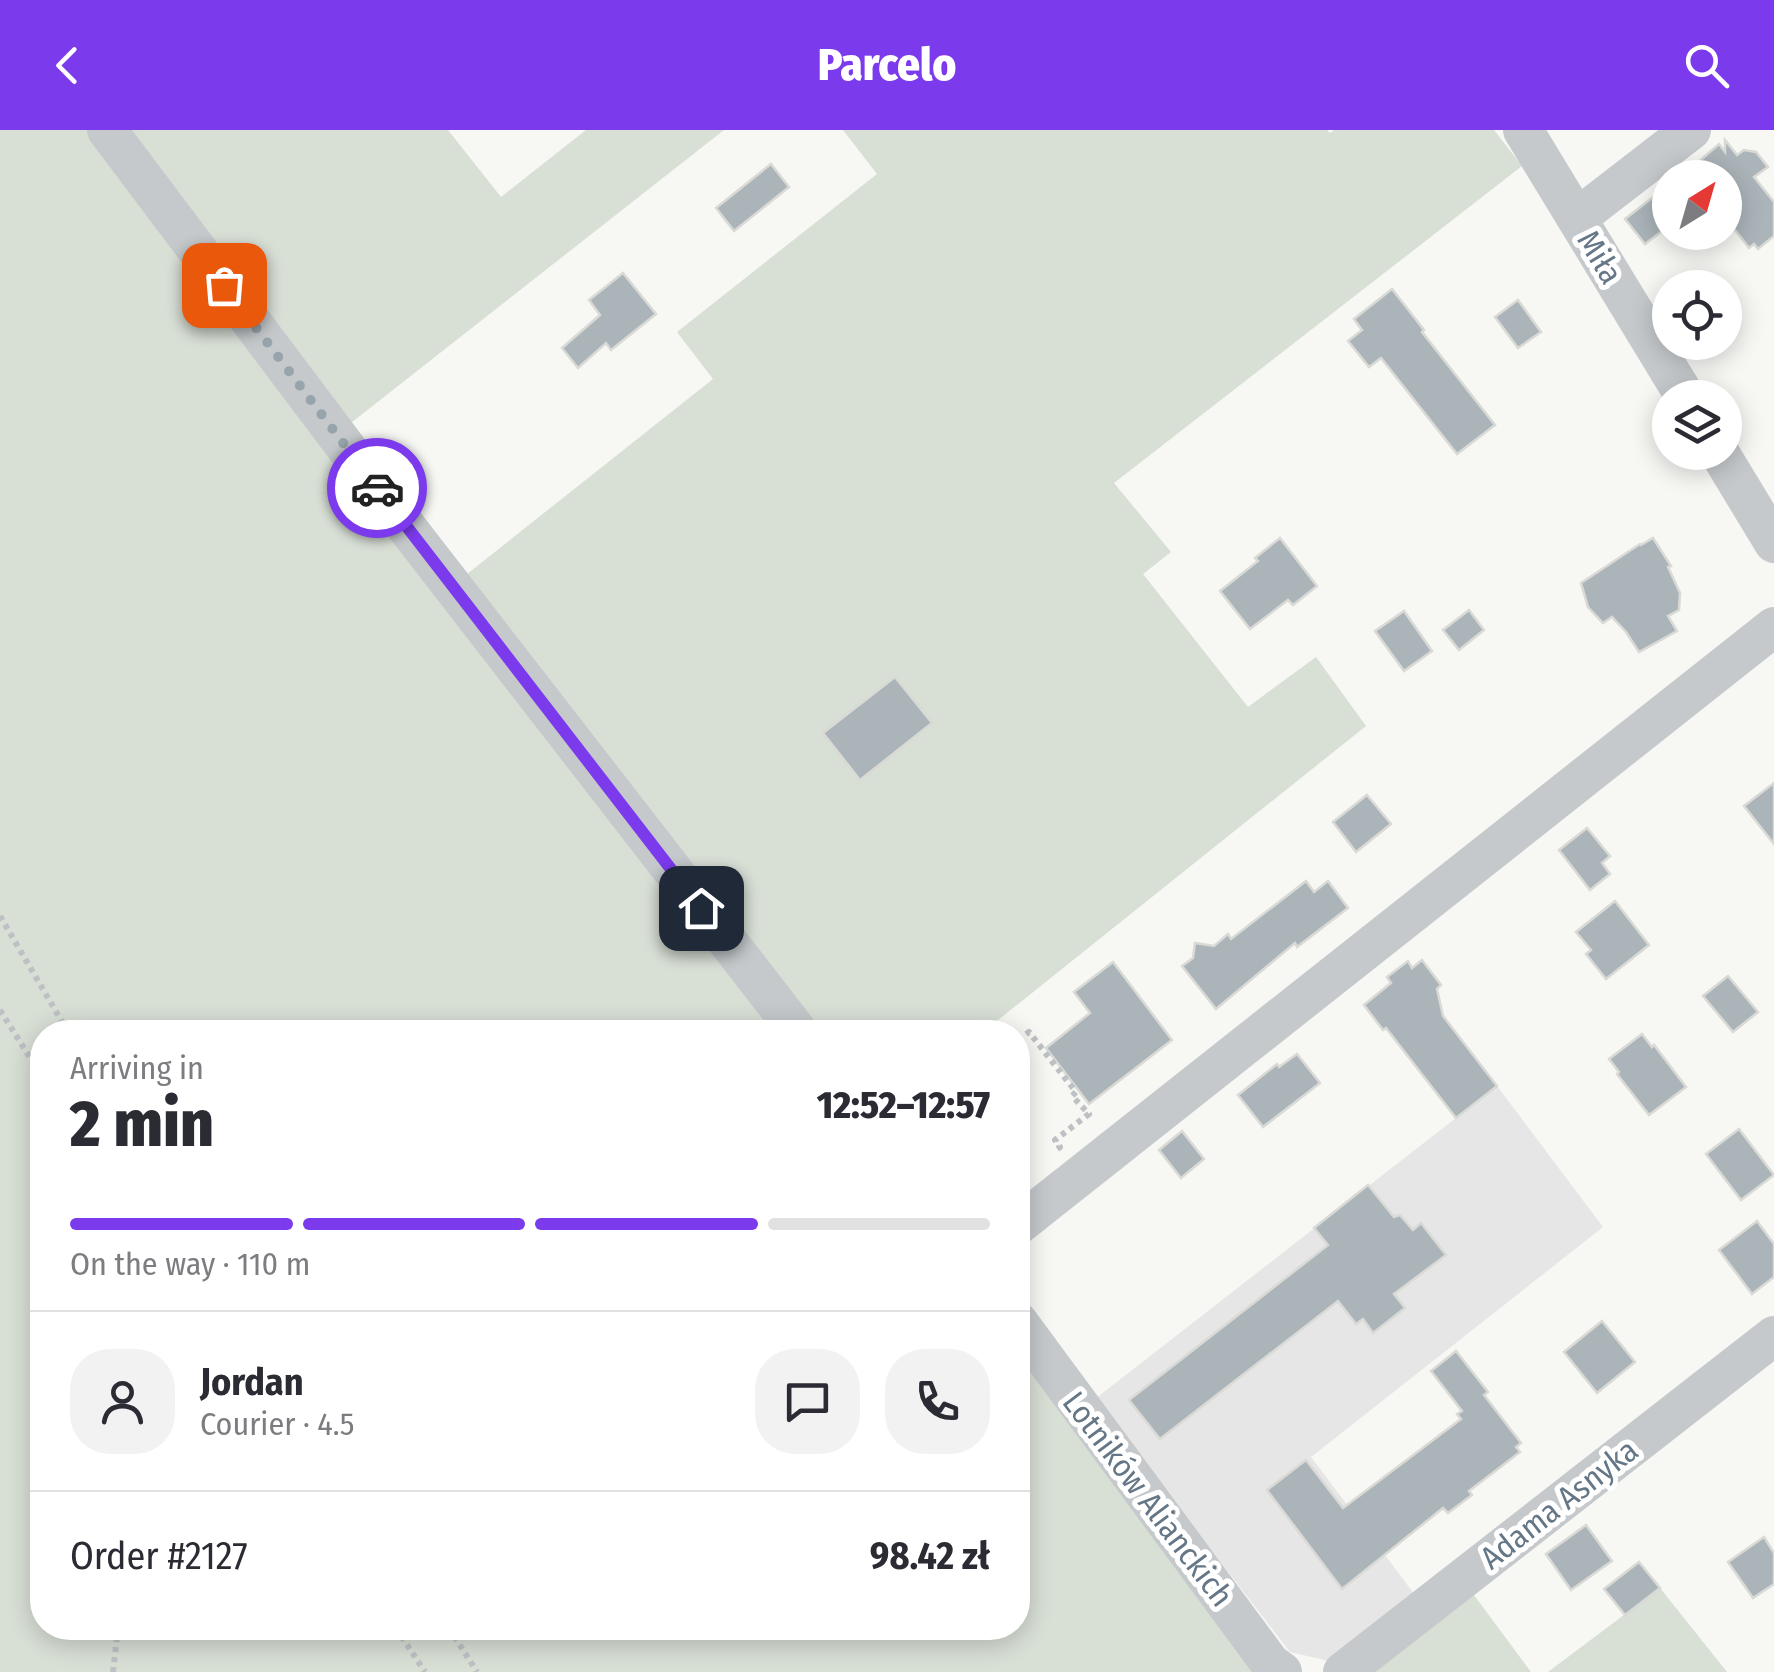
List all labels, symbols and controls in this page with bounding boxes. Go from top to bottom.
icon: back [40,38,95,93]
text: Parcelo [818,38,956,92]
icon: search [1679,38,1734,93]
north arrow [1652,160,1742,250]
map controls [1652,160,1742,470]
street label: Miła [1569,223,1631,291]
pin [182,243,267,328]
icon: bag [197,258,252,313]
button: locate [1652,270,1742,360]
button: layers [1652,380,1742,470]
courier [327,438,427,538]
icon: car [350,461,405,516]
pin [659,866,744,951]
icon: home [674,881,729,936]
text: Arriving in [70,1049,204,1087]
text: 12:52–12:57 [817,1082,990,1128]
text: 2 min [70,1085,214,1163]
text: On the way · 110 m [70,1245,310,1283]
button: person [70,1349,175,1454]
button: chat [755,1349,860,1454]
button: phone [885,1349,990,1454]
text: Jordan [200,1359,304,1405]
street label: Lotników Alianckich [1055,1384,1241,1614]
text: Courier · 4.5 [200,1405,355,1443]
street label: Adama Asnyka [1473,1431,1645,1577]
text: Order #2127 [70,1533,248,1579]
text: 98.42 zł [870,1533,990,1579]

